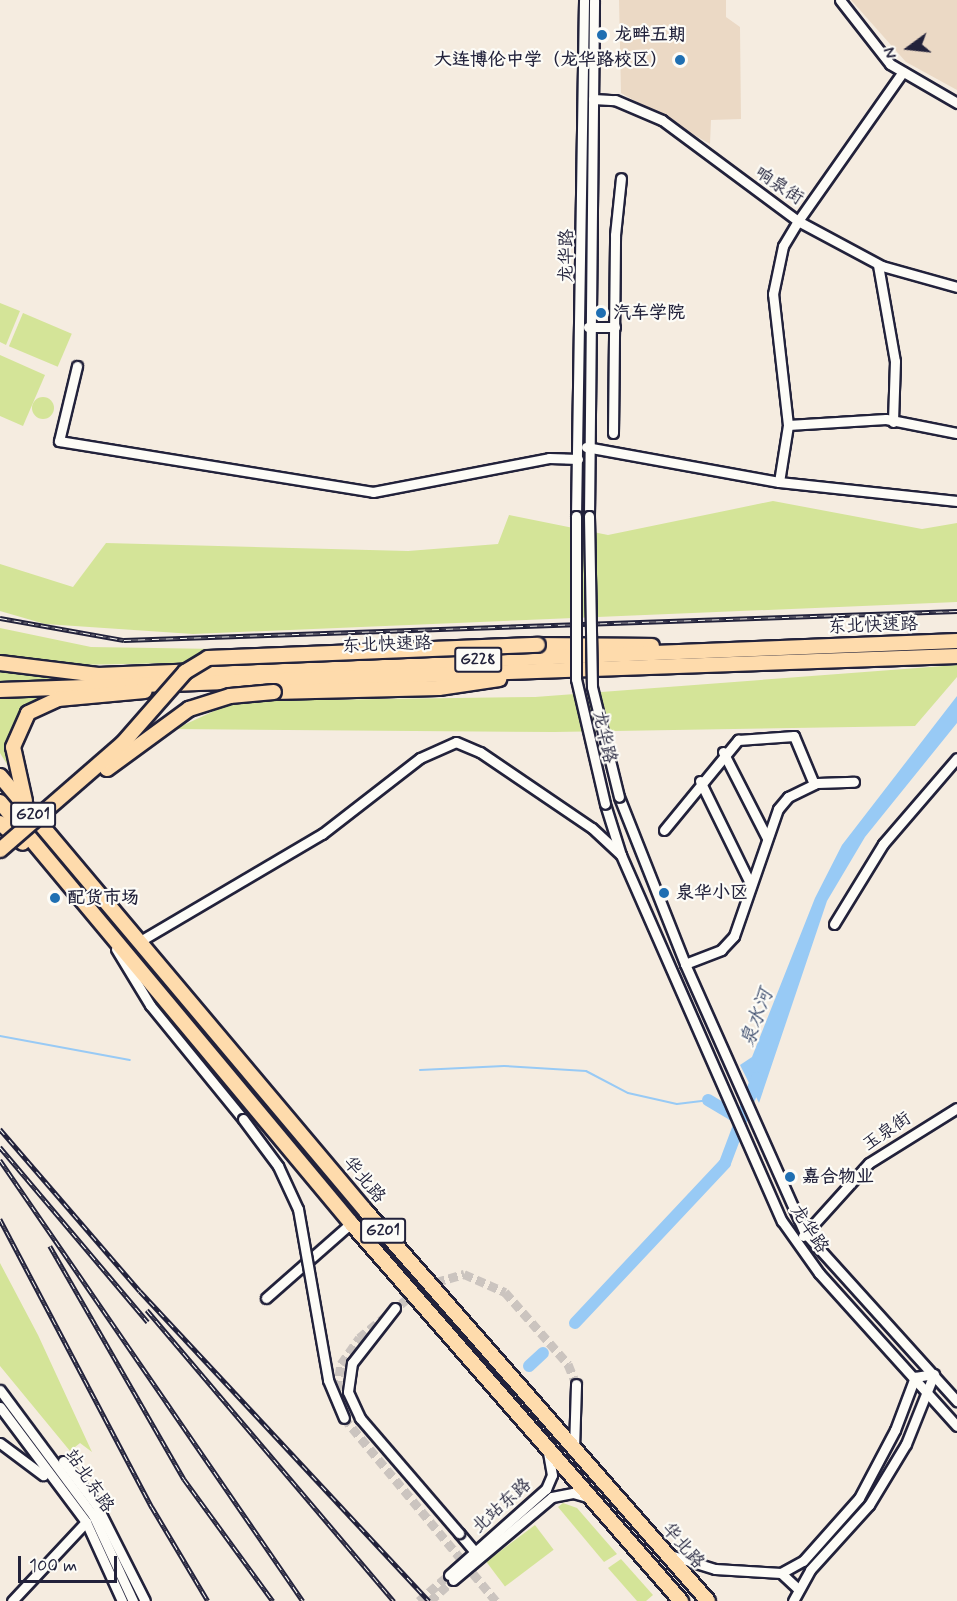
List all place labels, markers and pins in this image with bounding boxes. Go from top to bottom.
place label: 龙畔五期 [614,24,686,46]
marker: 龙畔五期 [595,28,609,42]
place label: 大连博伦中学（龙华路校区） [434,49,668,71]
marker: 大连博伦中学（龙华路校区） [673,53,687,67]
place label: 汽车学院 [613,302,685,324]
marker: 汽车学院 [594,306,608,320]
place label: 泉华小区 [676,882,748,904]
marker: 泉华小区 [657,886,671,900]
place label: 配货市场 [67,887,139,909]
marker: 配货市场 [48,891,62,905]
place label: 嘉合物业 [802,1166,874,1188]
marker: 嘉合物业 [783,1170,797,1184]

